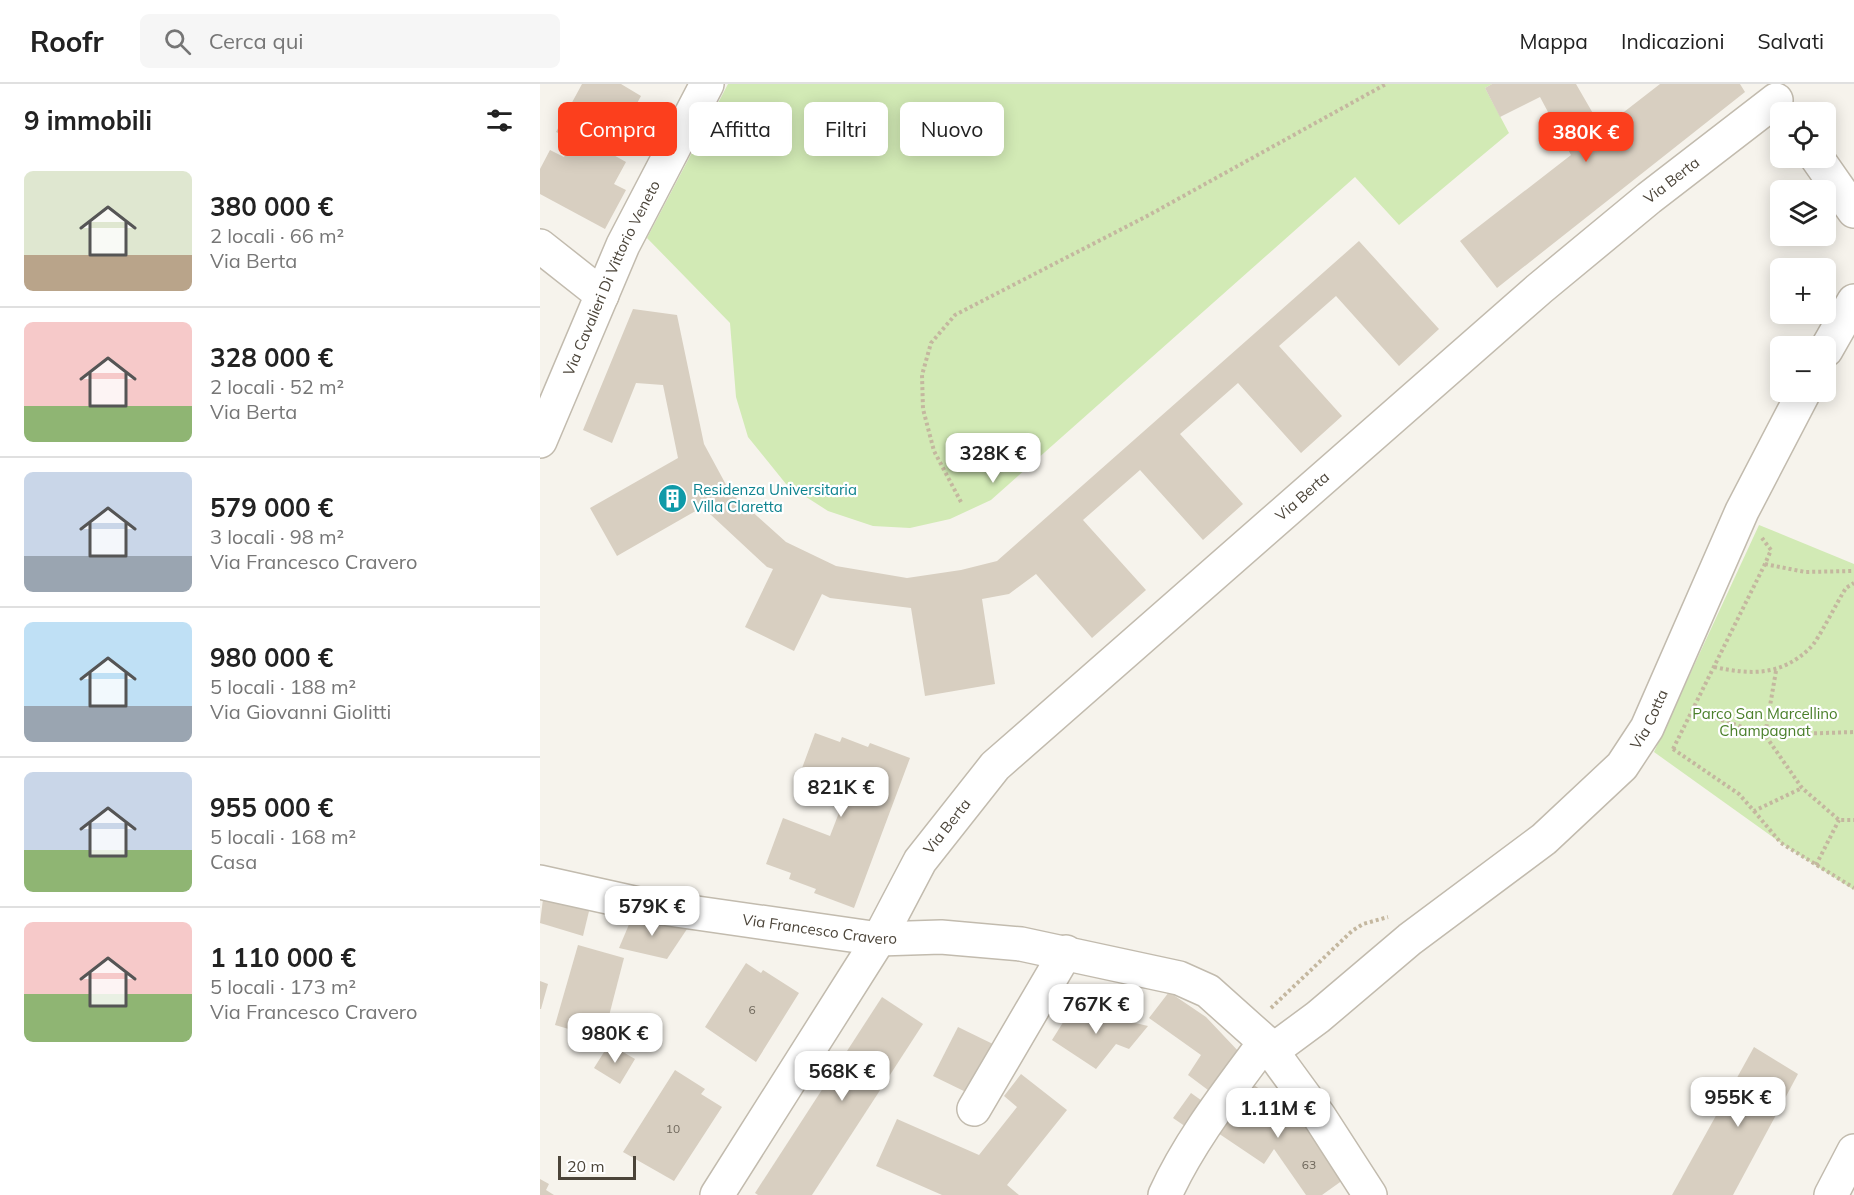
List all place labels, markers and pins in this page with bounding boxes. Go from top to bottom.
pin: 380K € [1537,112,1635,163]
pin: 328K € [944,433,1042,484]
place label: Residenza Universitaria Villa Claretta [693,480,857,516]
building icon: Residenza Universitaria Villa Claretta [656,483,688,515]
pin: 821K € [792,767,890,818]
pin: 579K € [603,886,701,937]
pin: 767K € [1047,984,1145,1035]
pin: 980K € [566,1013,664,1064]
pin: 568K € [793,1051,891,1102]
pin: 955K € [1689,1077,1787,1128]
pin: 1.11M € [1223,1088,1333,1139]

